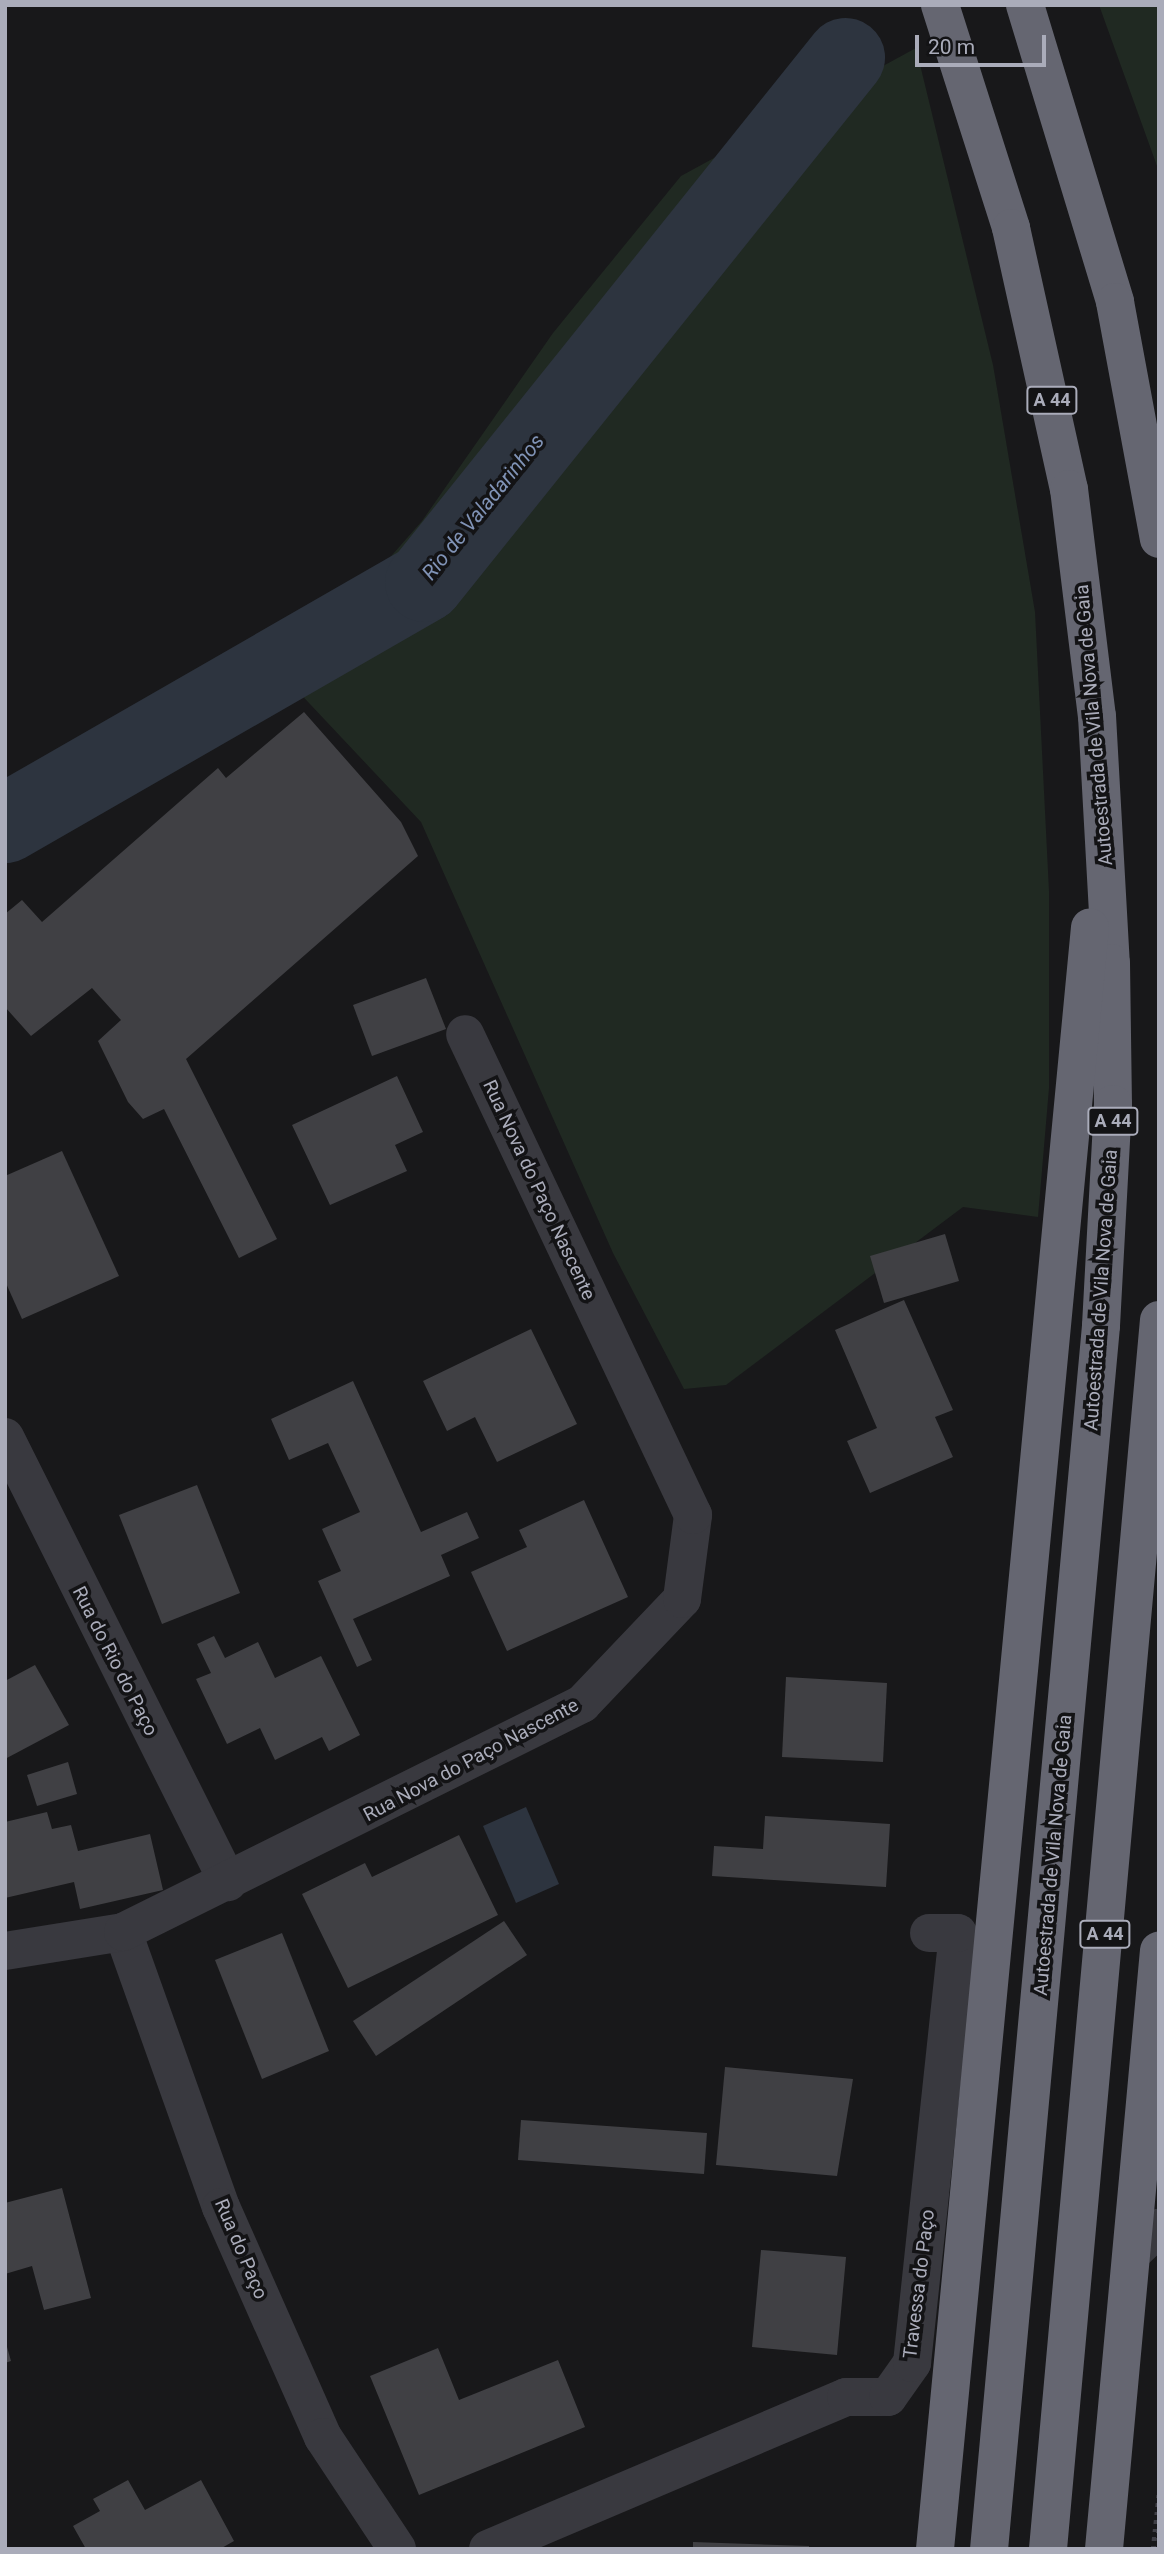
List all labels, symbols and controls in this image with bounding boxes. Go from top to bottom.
scale bar [919,21,1050,65]
text: 20 m [928,35,975,59]
road number: A 44 [1026,386,1078,414]
water label: Rio de Valadarinhos [416,429,550,585]
street label: Autoestrada de Vila Nova de Gaia [1070,584,1118,866]
street label: Rua Nova do Paço Nascente [478,1076,600,1304]
road number: A 44 [1087,1106,1139,1136]
street label: Autoestrada de Vila Nova de Gaia [1080,1149,1122,1431]
street label: Rua do Rio do Paço [67,1582,163,1740]
street label: Rua Nova do Paço Nascente [360,1694,582,1826]
street label: Autoestrada de Vila Nova de Gaia [1029,1714,1077,1996]
road number: A 44 [1079,1920,1131,1948]
street label: Rua do Paço [210,2196,272,2302]
street label: Travessa do Paço [899,2208,939,2360]

